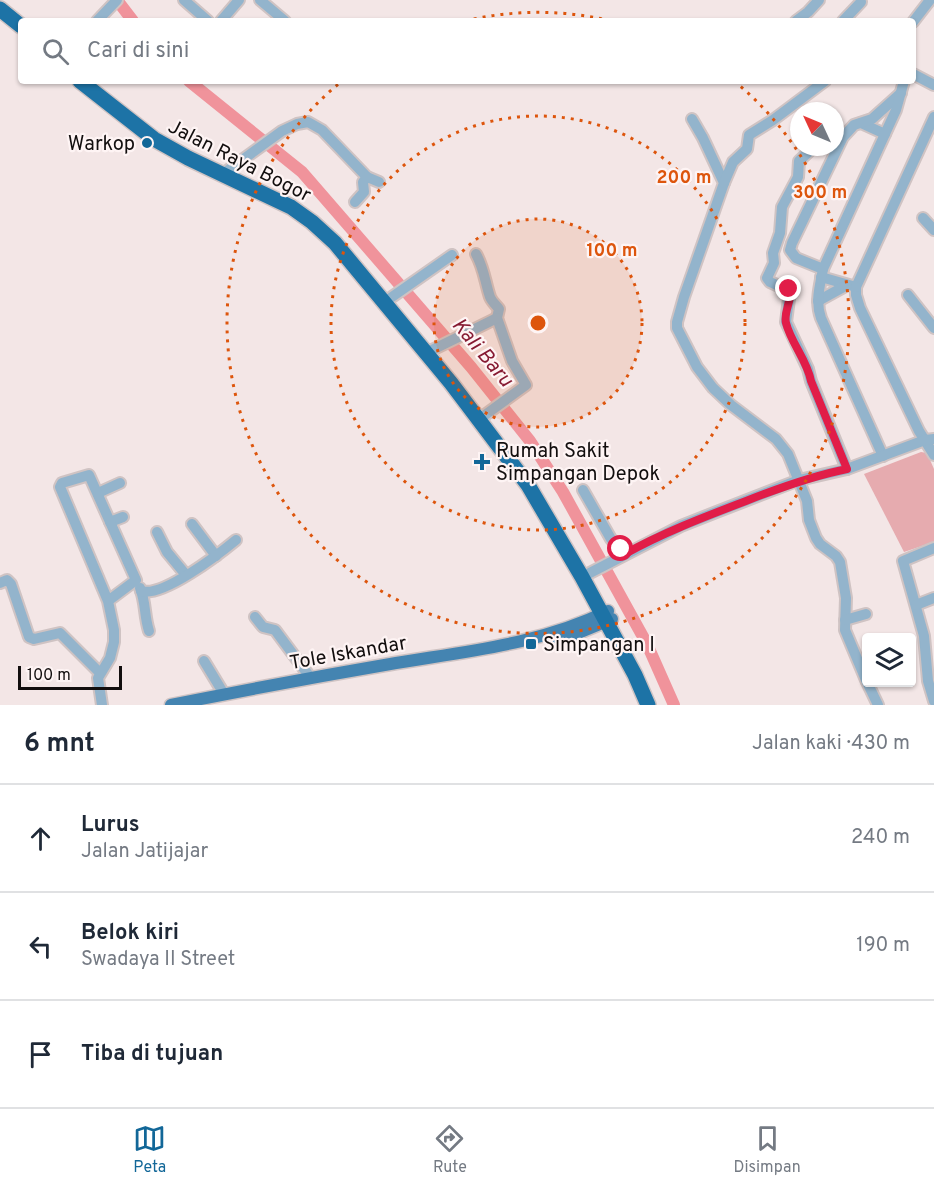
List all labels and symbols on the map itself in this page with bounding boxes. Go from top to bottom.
north arrow [790,102,844,156]
street label: Jalan Raya Bogor [163,115,315,209]
place label: Warkop [68,132,135,158]
marker: Warkop [140,136,154,150]
text: 200 m [656,167,712,190]
text: 300 m [793,182,847,205]
text: 100 m [586,240,638,263]
route end [775,275,801,301]
water label: Kali Baru [445,313,519,394]
centre of rings [528,313,548,333]
place label: Rumah Sakit Simpangan Depok [496,439,660,488]
marker: Rumah Sakit Simpangan Depok [473,453,491,471]
route start [607,535,633,561]
street label: Tole Iskandar [288,631,409,677]
place label: Simpangan I [543,633,655,659]
marker: Simpangan I [524,637,538,651]
scale bar [18,663,122,690]

